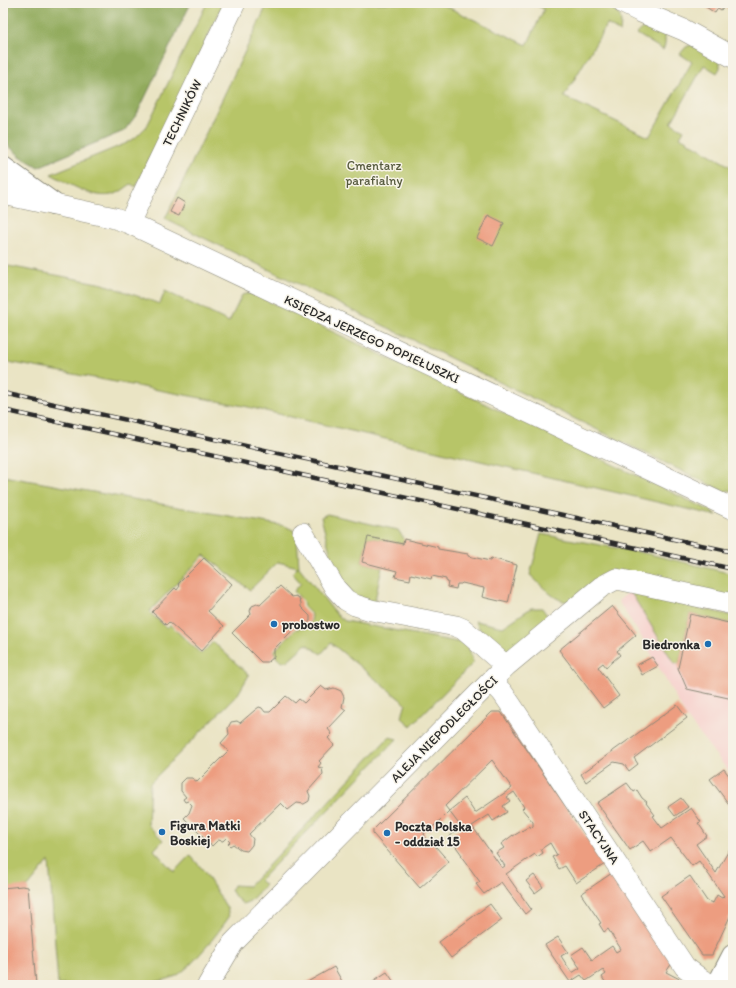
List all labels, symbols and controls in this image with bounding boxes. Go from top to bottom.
street label: TECHNIKÓW [159,77,205,149]
park label: Cmentarz parafialny [345,158,403,188]
street label: KSIĘDZA JERZEGO POPIEŁUSZKI [282,292,462,386]
place label: probostwo [281,617,340,633]
marker: probostwo [269,619,279,629]
place label: Biedronka [643,637,700,652]
marker: Biedronka [703,639,713,649]
street label: ALEJA NIEPODLEGŁOŚCI [388,672,501,785]
street label: STACYJNA [576,807,623,867]
place label: Figura Matki Boskiej [170,818,240,849]
place label: Poczta Polska - oddział 15 [395,819,472,849]
marker: Figura Matki Boskiej [157,827,167,837]
marker: Poczta Polska - oddział 15 [382,828,392,838]

